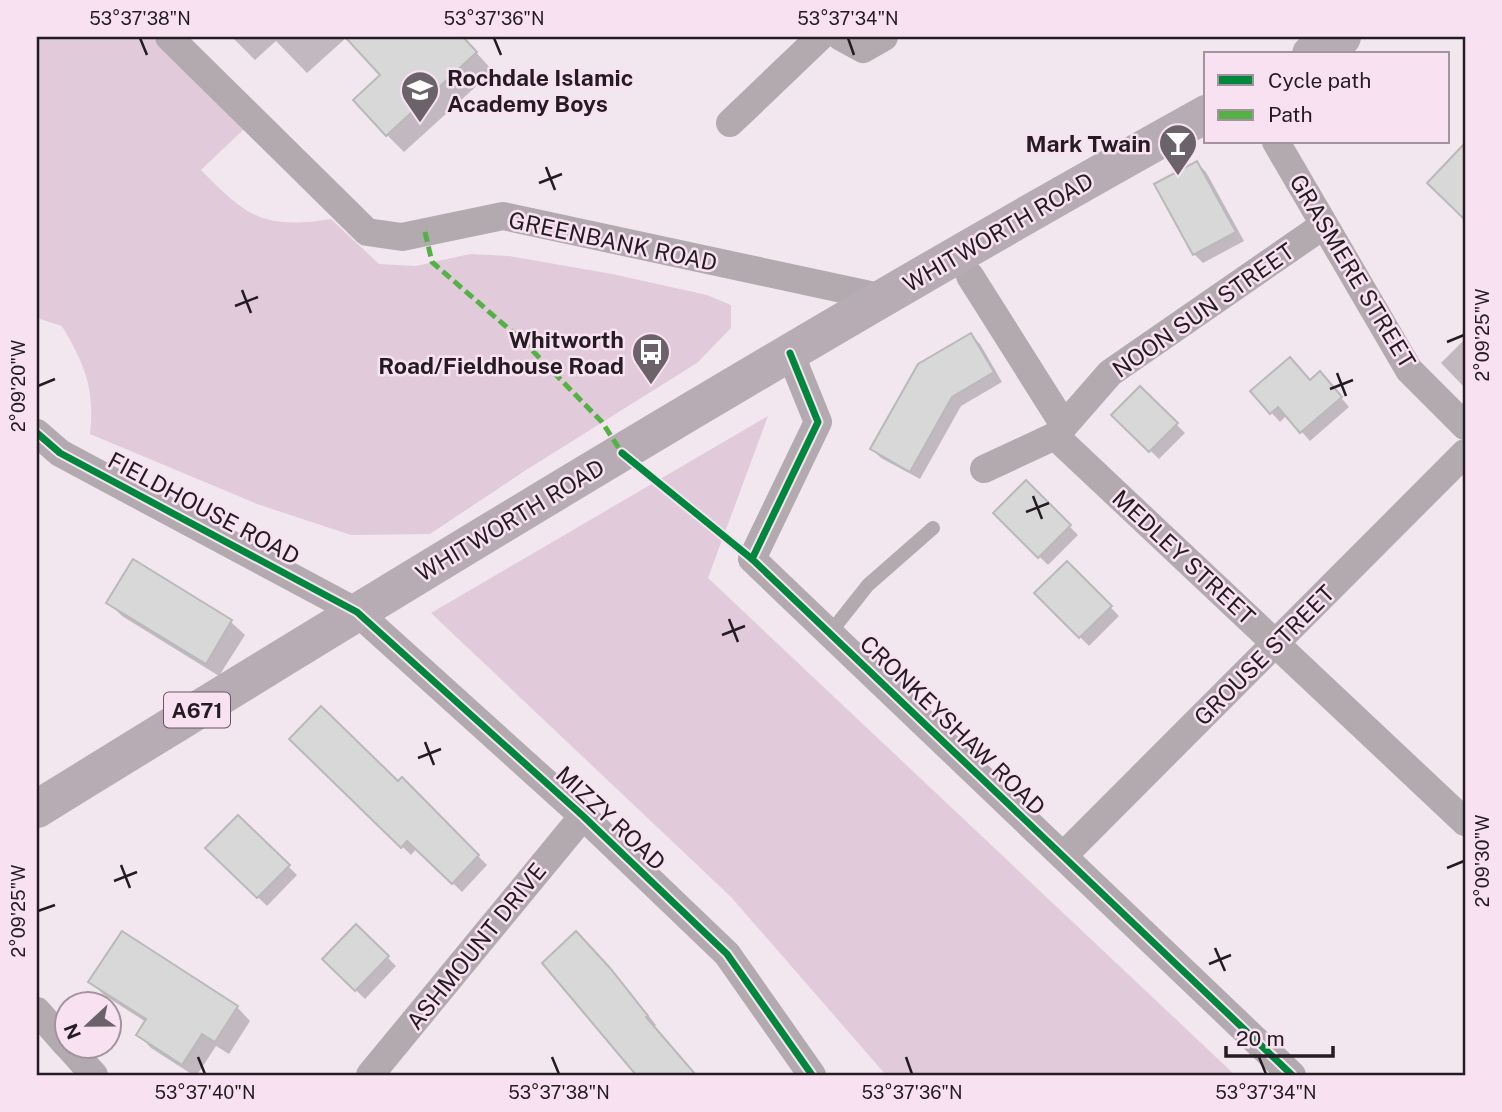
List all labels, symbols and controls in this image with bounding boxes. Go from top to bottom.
text: 53°37'38"N [89,8,191,29]
text: 53°37'36"N [443,8,545,29]
text: 53°37'34"N [797,8,899,29]
legend [1204,52,1450,144]
place label: Rochdale Islamic Academy Boys [447,64,633,117]
text: Cycle path [1268,68,1371,93]
school or university icon: Rochdale Islamic Academy Boys [399,69,441,124]
text: Path [1268,102,1313,127]
bar icon: Mark Twain [1157,122,1199,177]
place label: Mark Twain [1025,130,1151,157]
street label: WHITWORTH ROAD [898,167,1098,297]
street label: GRASMERE STREET [1285,169,1422,373]
street label: GREENBANK ROAD [506,206,720,276]
street label: NOON SUN STREET [1107,237,1299,383]
text: 2°09'25"W [1472,289,1493,381]
place label: Whitworth Road/Fieldhouse Road [378,326,624,379]
bus stop icon: Whitworth Road/Fieldhouse Road [630,331,672,386]
text: 2°09'20"W [8,340,29,432]
street label: FIELDHOUSE ROAD [104,446,304,570]
street label: WHITWORTH ROAD [411,453,609,587]
street label: MEDLEY STREET [1107,484,1261,630]
street label: GROUSE STREET [1188,579,1340,731]
street label: CRONKEYSHAW ROAD [855,630,1051,820]
road number: A671 [164,692,230,728]
street label: MIZZY ROAD [551,761,671,875]
text: 2°09'30"W [1472,815,1493,907]
street label: ASHMOUNT DRIVE [401,857,551,1035]
text: 2°09'25"W [8,865,29,957]
north arrow [52,990,122,1060]
scale bar [1226,1014,1332,1058]
text: N [59,1020,85,1042]
text: 20 m [1236,1026,1285,1051]
text: 53°37'40"N [154,1082,256,1103]
text: 53°37'38"N [508,1082,610,1103]
text: 53°37'36"N [861,1082,963,1103]
text: 53°37'34"N [1215,1082,1317,1103]

